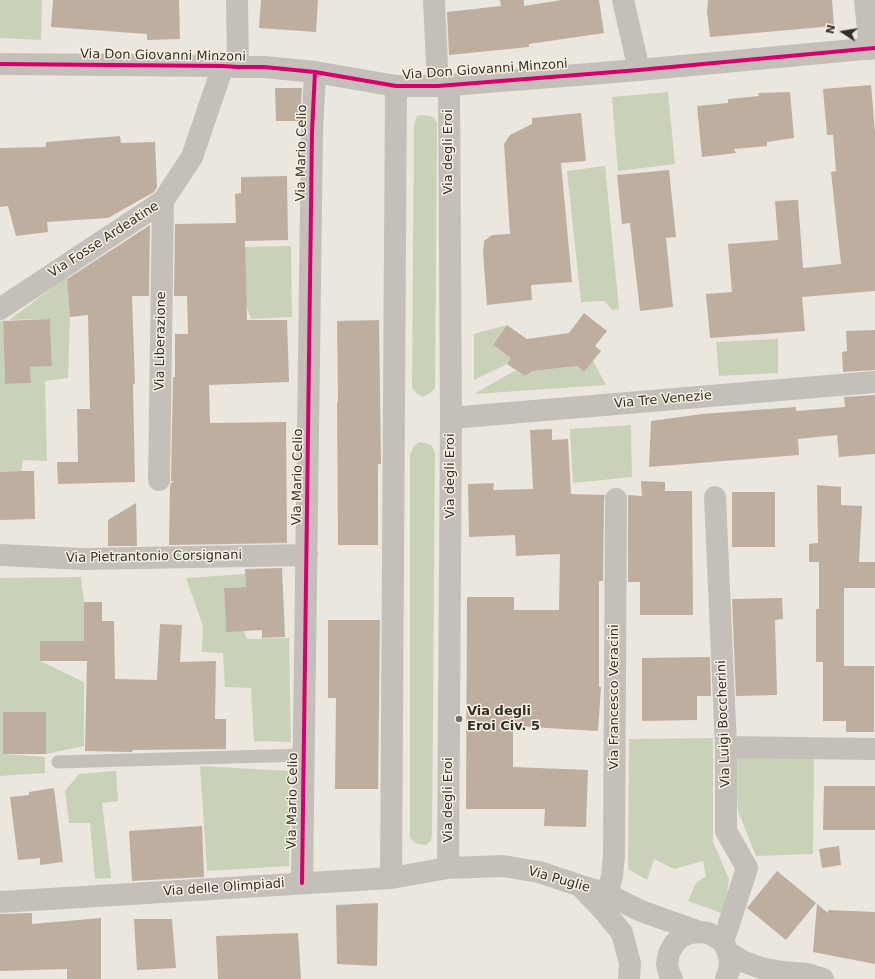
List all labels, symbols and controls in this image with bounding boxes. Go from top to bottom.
north arrow [823,12,863,52]
text: N [823,24,838,35]
street label: Via Don Giovanni Minzoni [80,47,246,65]
street label: Via Don Giovanni Minzoni [402,56,568,84]
street label: Via Mario Celio [293,104,311,202]
street label: Via degli Eroi [441,109,457,195]
street label: Via Fosse Ardeatine [46,199,162,281]
street label: Via Liberazione [152,291,170,391]
street label: Via Tre Venezie [613,388,713,412]
street label: Via Mario Celio [289,428,307,526]
street label: Via degli Eroi [443,433,459,519]
street label: Via Pietrantonio Corsignani [66,548,242,566]
street label: Via Francesco Veracini [607,624,623,770]
street label: Via Luigi Boccherini [714,660,734,788]
place label: Via degli Eroi Civ. 5 [467,704,540,735]
marker: Via degli Eroi Civ. 5 [454,714,464,724]
street label: Via Mario Celio [284,752,302,850]
street label: Via degli Eroi [441,757,457,843]
street label: Via Puglie [526,864,592,896]
street label: Via delle Olimpiadi [163,876,285,900]

